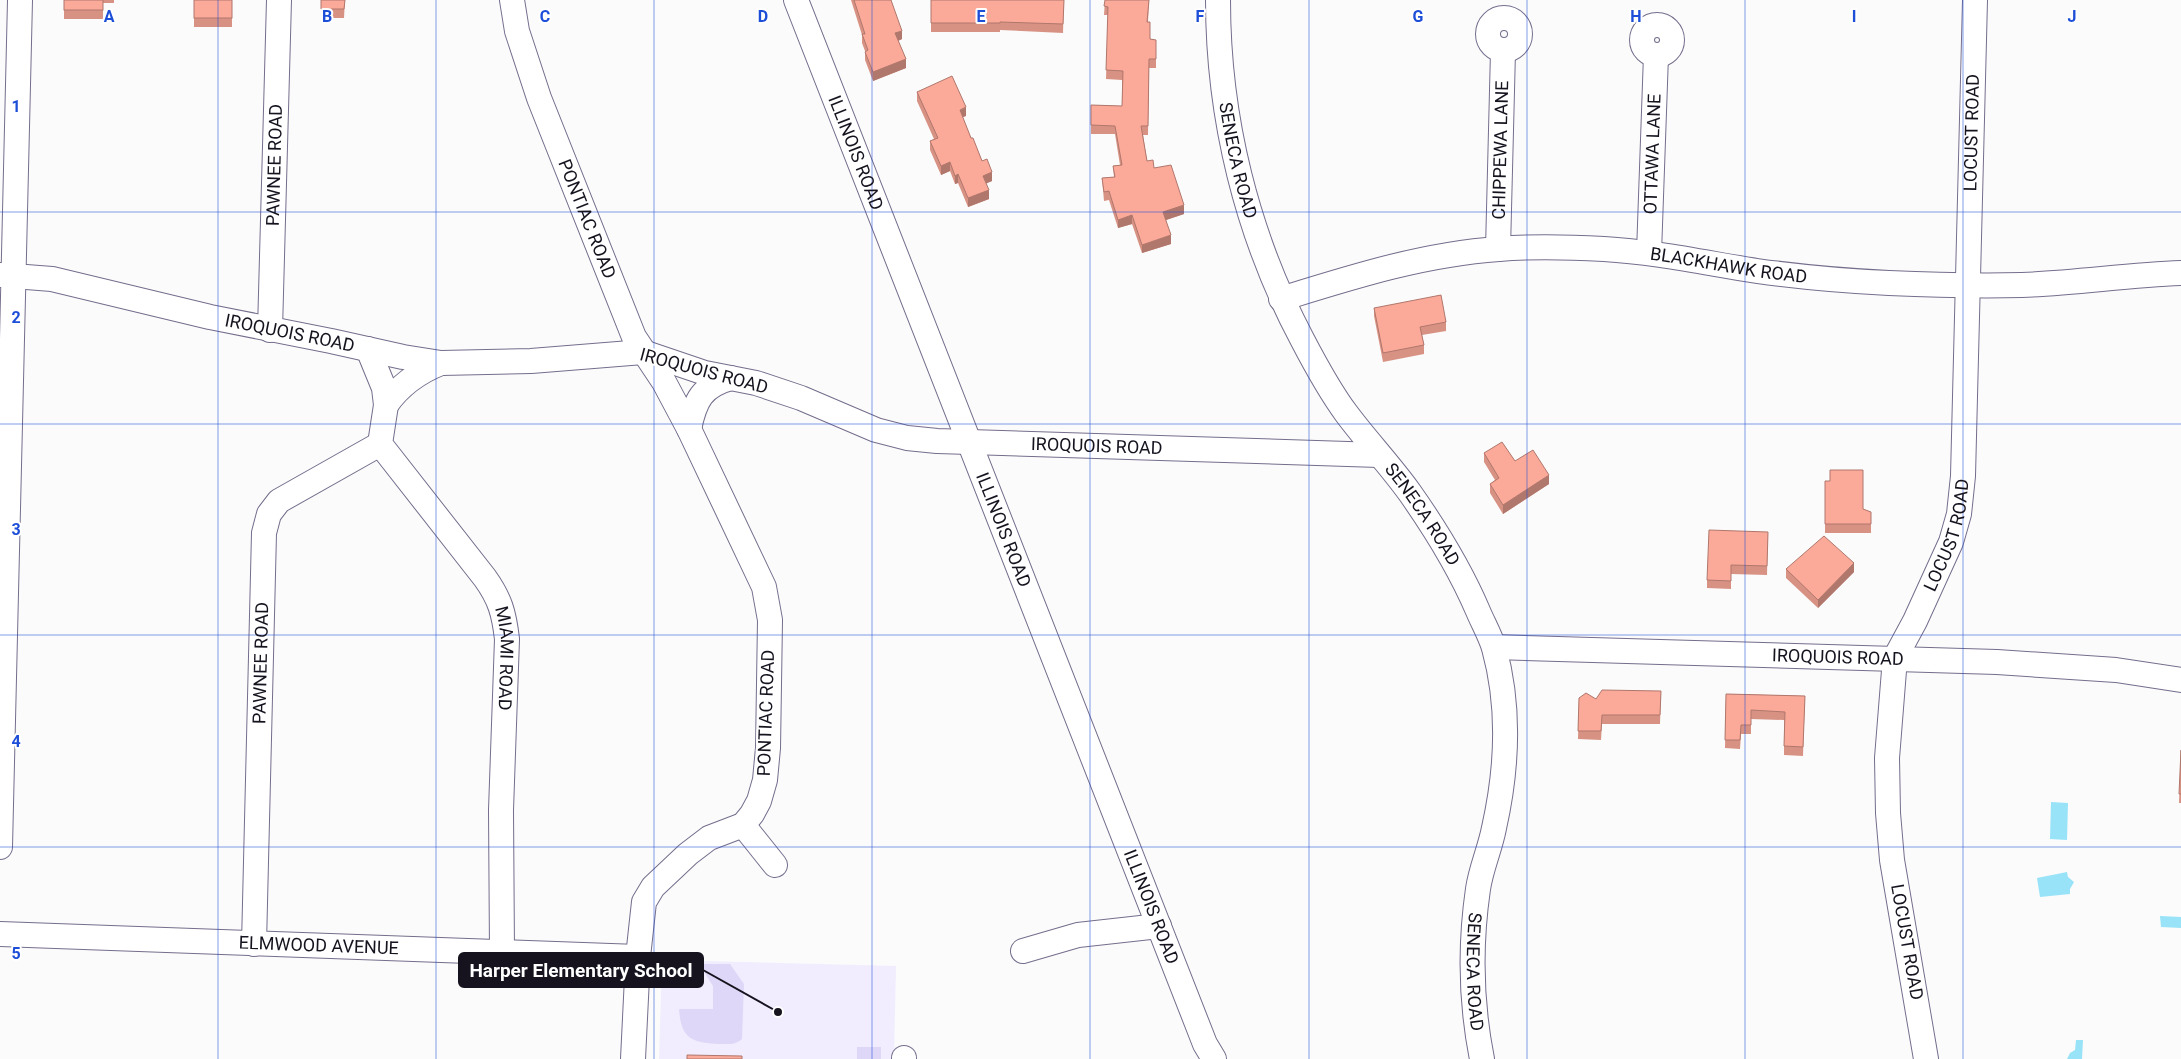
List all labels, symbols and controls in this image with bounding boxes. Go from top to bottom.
text: A [104,7,115,26]
text: B [322,7,332,26]
text: C [540,7,550,26]
text: D [758,7,768,26]
text: E [977,7,986,26]
text: F [1196,7,1205,26]
text: G [1413,7,1424,26]
text: H [1630,7,1642,26]
text: I [1852,7,1856,26]
text: J [2068,7,2076,26]
street label: LOCUST ROAD [1959,74,1983,192]
street label: CHIPPEWA LANE [1488,80,1512,220]
street label: ILLINOIS ROAD [824,92,888,213]
street label: OTTAWA LANE [1639,93,1665,215]
text: 1 [11,97,21,116]
street label: SENECA ROAD [1215,101,1262,221]
street label: PAWNEE ROAD [262,104,286,226]
street label: PONTIAC ROAD [554,156,621,282]
street label: BLACKHAWK ROAD [1649,243,1808,287]
text: 2 [11,308,21,327]
street label: IROQUOIS ROAD [223,309,357,356]
street label: IROQUOIS ROAD [638,343,770,398]
street label: IROQUOIS ROAD [1031,433,1163,458]
street label: SENECA ROAD [1381,459,1465,569]
street label: ILLINOIS ROAD [972,469,1036,590]
street label: LOCUST ROAD [1919,478,1973,594]
text: 3 [11,520,21,539]
street label: PAWNEE ROAD [248,602,272,724]
street label: MIAMI ROAD [491,604,518,711]
street label: IROQUOIS ROAD [1772,644,1904,669]
street label: PONTIAC ROAD [753,649,778,777]
text: 4 [11,732,21,751]
street label: ILLINOIS ROAD [1120,846,1184,967]
street label: LOCUST ROAD [1887,882,1928,1001]
street label: SENECA ROAD [1463,912,1488,1032]
street label: ELMWOOD AVENUE [238,932,399,958]
text: 5 [11,944,21,963]
callout: Harper Elementary School [459,953,703,987]
text: Harper Elementary School [469,959,693,982]

